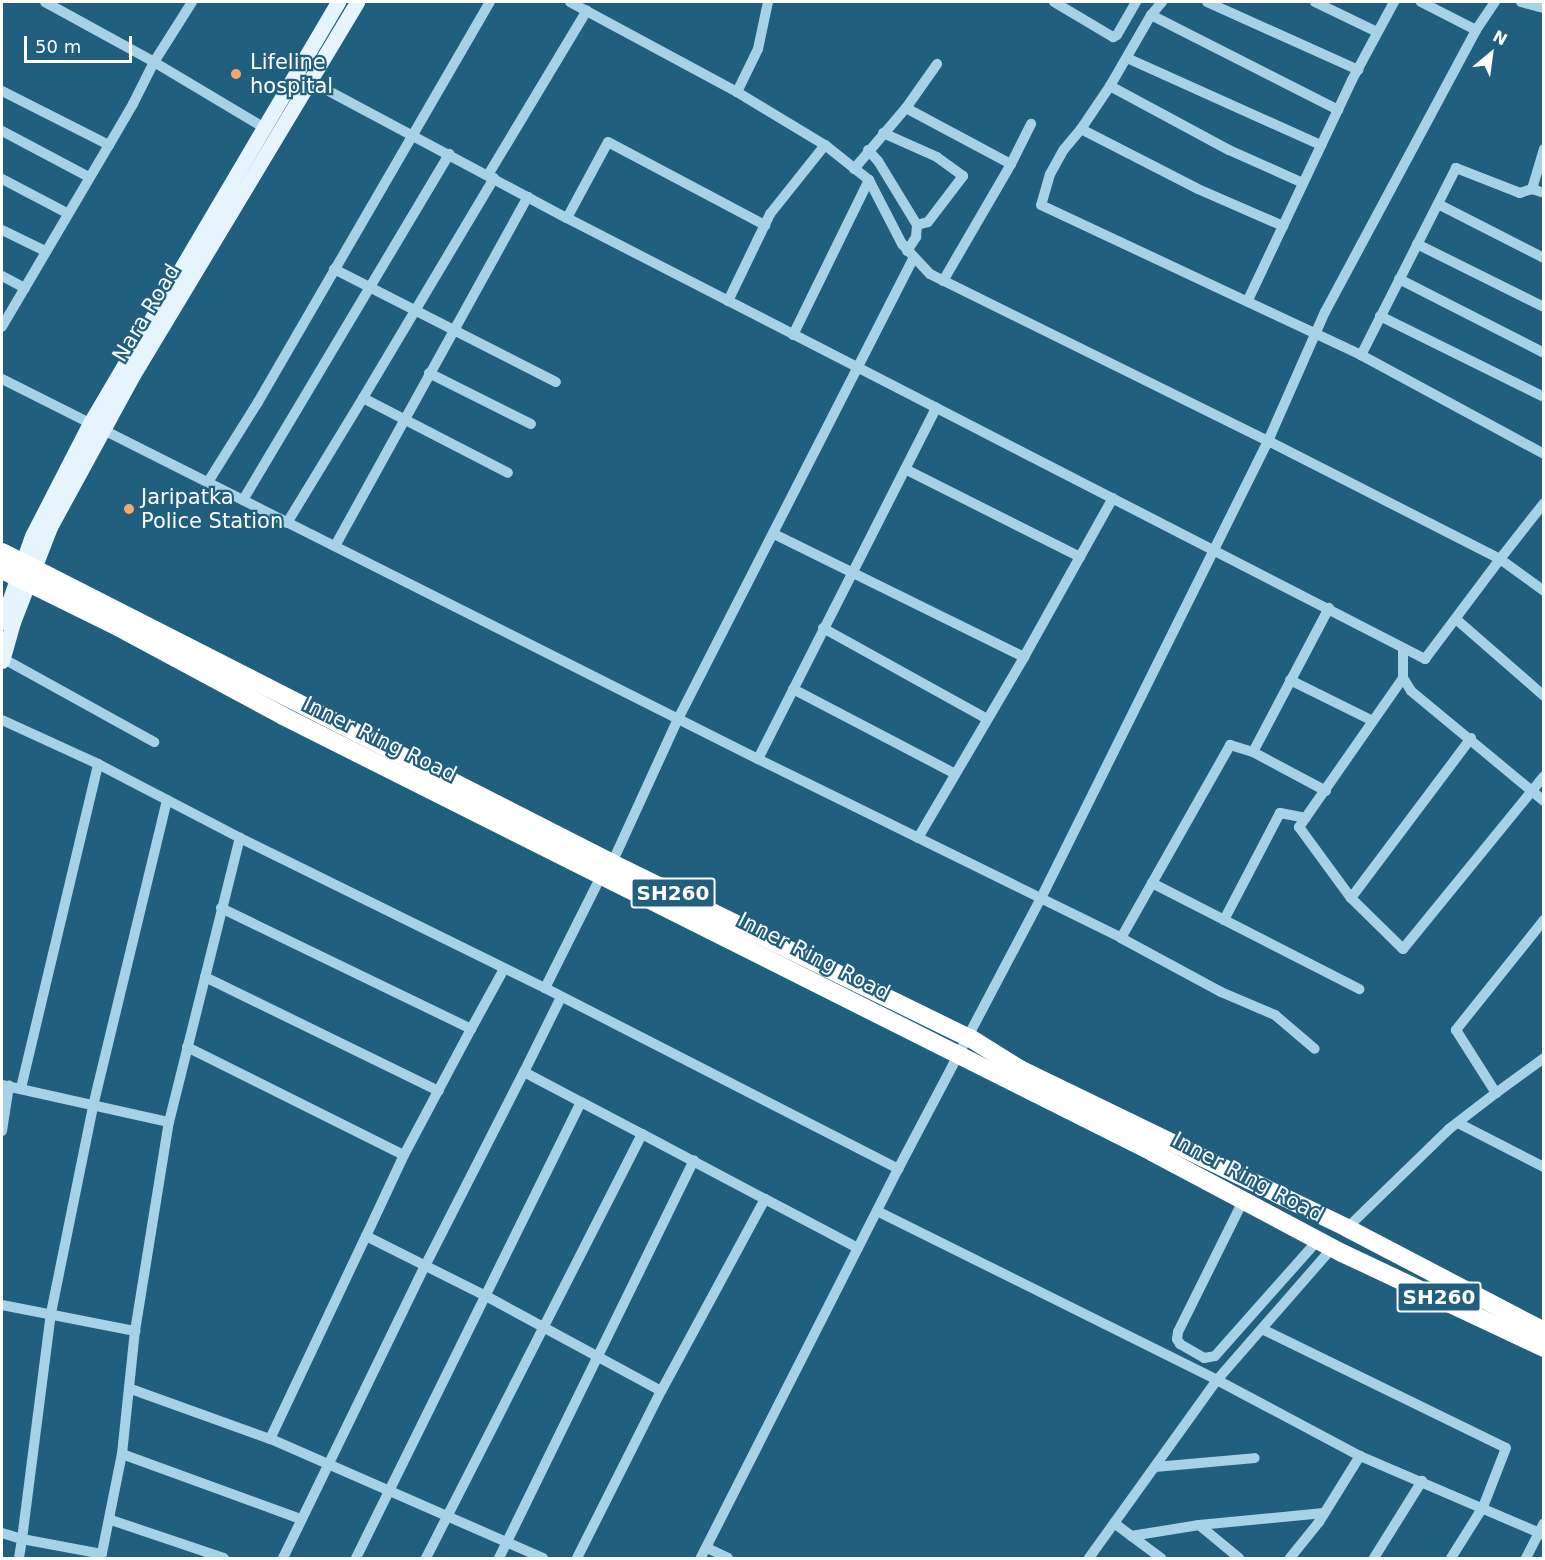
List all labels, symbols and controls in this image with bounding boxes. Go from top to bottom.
scale bar [27,24,135,62]
north arrow [1461,24,1521,84]
text: N [1490,26,1510,49]
text: 50 m [35,36,81,57]
place label: Lifeline hospital [250,49,333,99]
marker: Lifeline hospital [227,65,245,83]
street label: Nara Road [107,260,185,366]
place label: Jaripatka Police Station [141,484,283,534]
marker: Jaripatka Police Station [122,502,136,516]
street label: Inner Ring Road [299,691,461,787]
road number: SH260 [630,876,716,910]
street label: Inner Ring Road [734,907,894,1005]
street label: Inner Ring Road [1168,1127,1328,1227]
road number: SH260 [1396,1280,1482,1314]

